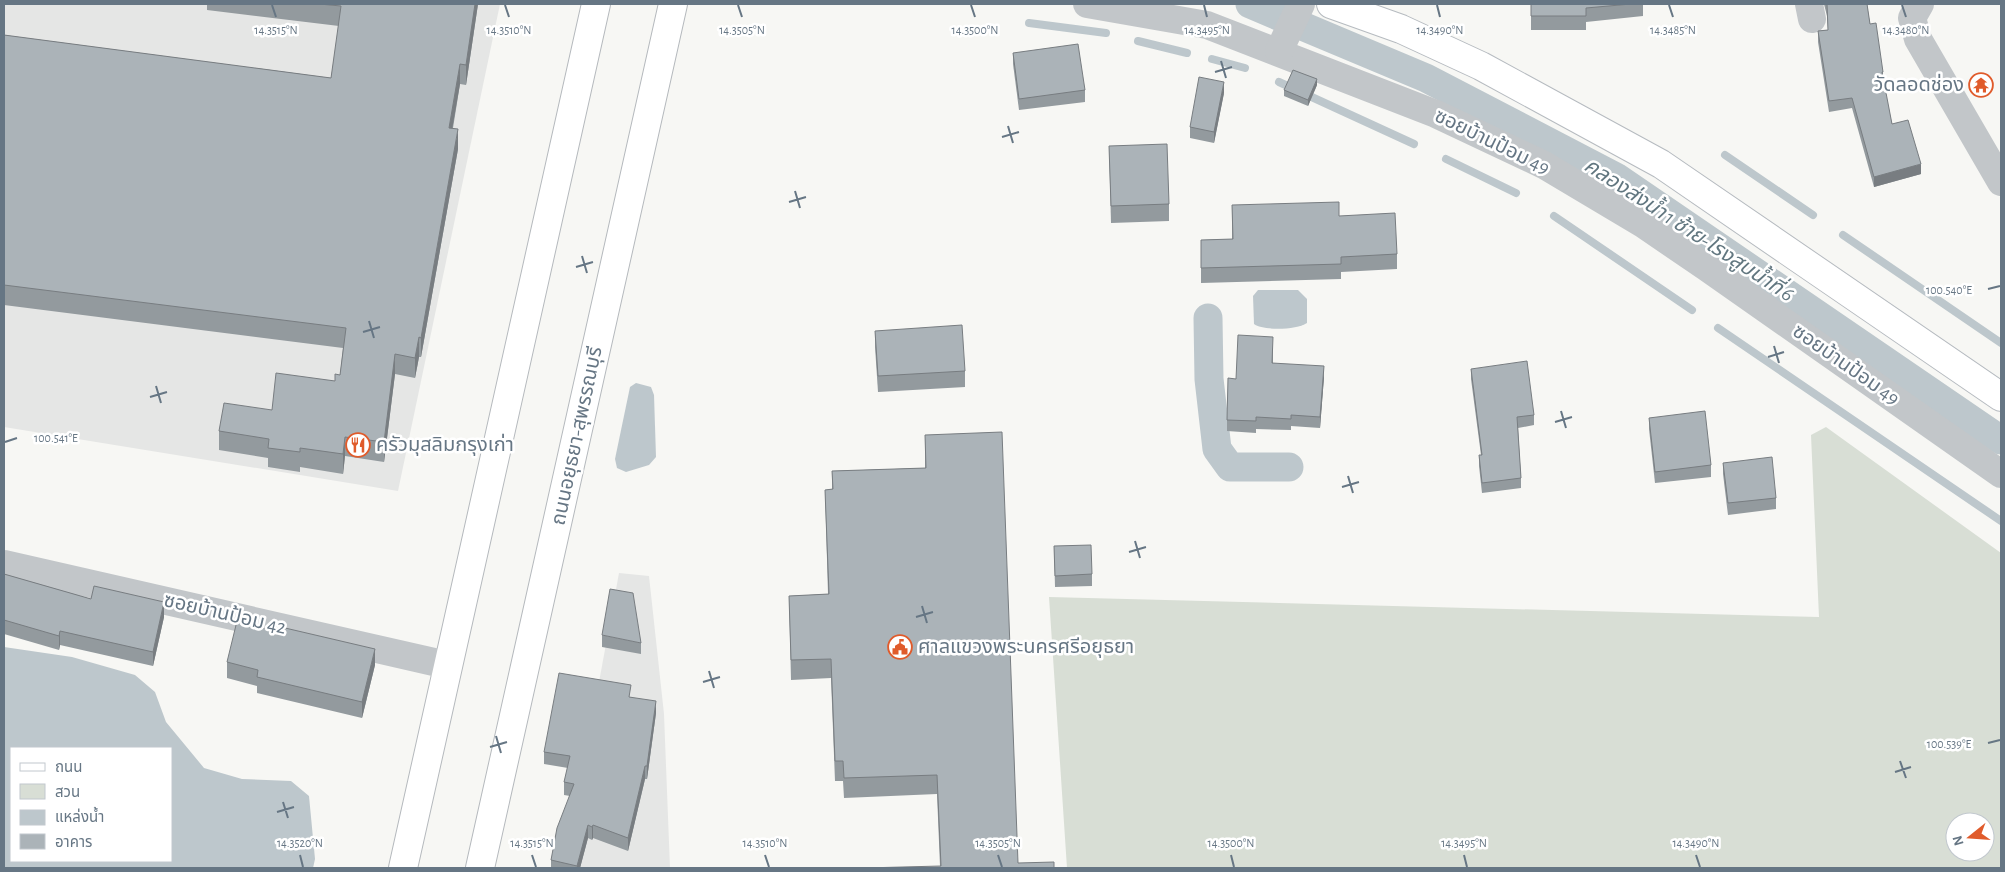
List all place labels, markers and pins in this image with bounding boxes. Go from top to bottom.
temple icon: วัดลอดช่อง [1968,72,1994,98]
place label: วัดลอดช่อง [1873,73,1964,95]
restaurant icon: ครัวมุสลิมกรุงเก่า [345,432,371,458]
place label: ครัวมุสลิมกรุงเก่า [376,433,514,456]
public building icon: ศาลแขวงพระนครศรีอยุธยา [887,634,913,660]
place label: ศาลแขวงพระนครศรีอยุธยา [918,637,1134,658]

